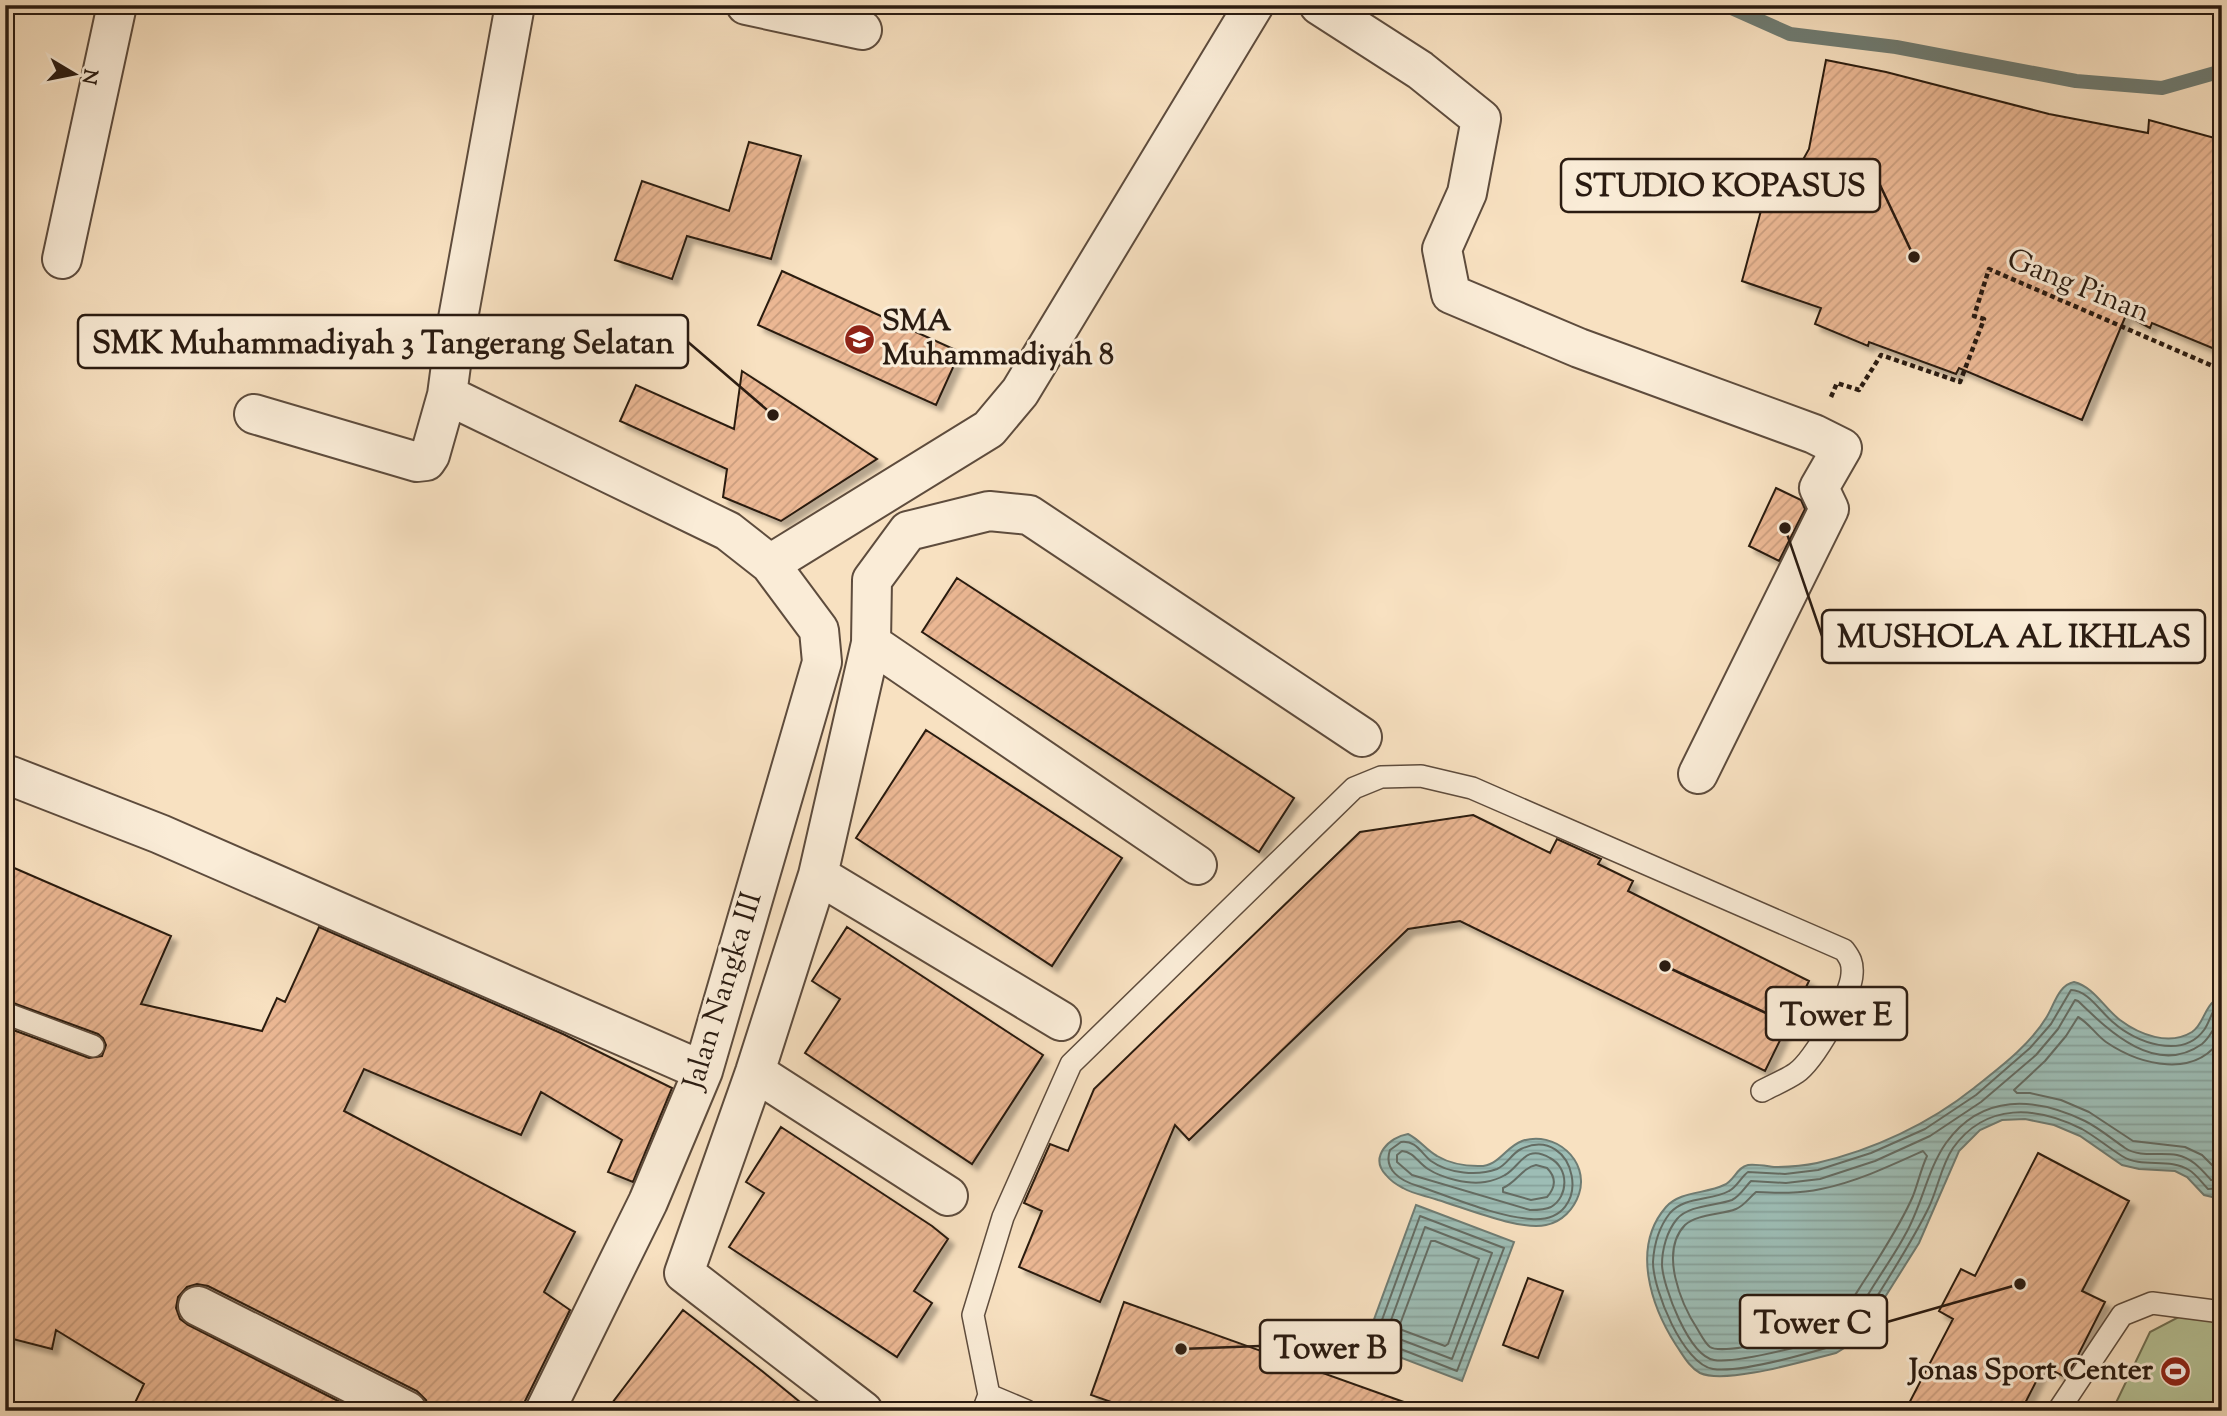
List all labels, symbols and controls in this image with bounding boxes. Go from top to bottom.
north arrow [38,38,108,108]
text: N [74,67,103,86]
callout: STUDIO KOPASUS [1561,159,1880,212]
text: STUDIO KOPASUS [1574,165,1866,211]
street label: Gang Pinan [2000,239,2156,335]
place label: SMA Muhammadiyah 8 [882,301,1114,378]
callout: SMK Muhammadiyah 3 Tangerang Selatan [78,315,688,368]
text: SMK Muhammadiyah 3 Tangerang Selatan [92,322,674,368]
school or university icon: SMA Muhammadiyah 8 [842,322,876,356]
callout: MUSHOLA AL IKHLAS [1822,610,2205,663]
text: MUSHOLA AL IKHLAS [1837,616,2191,662]
street label: Jalan Nangka III [673,887,775,1097]
callout: Tower E [1766,987,1907,1040]
text: Tower E [1780,994,1893,1040]
callout: Tower C [1740,1295,1887,1348]
text: Tower C [1754,1302,1872,1348]
callout: Tower B [1260,1320,1401,1373]
text: Tower B [1273,1327,1387,1373]
place label: Jonas Sport Center [1907,1350,2154,1393]
sports icon: Jonas Sport Center [2159,1354,2193,1388]

